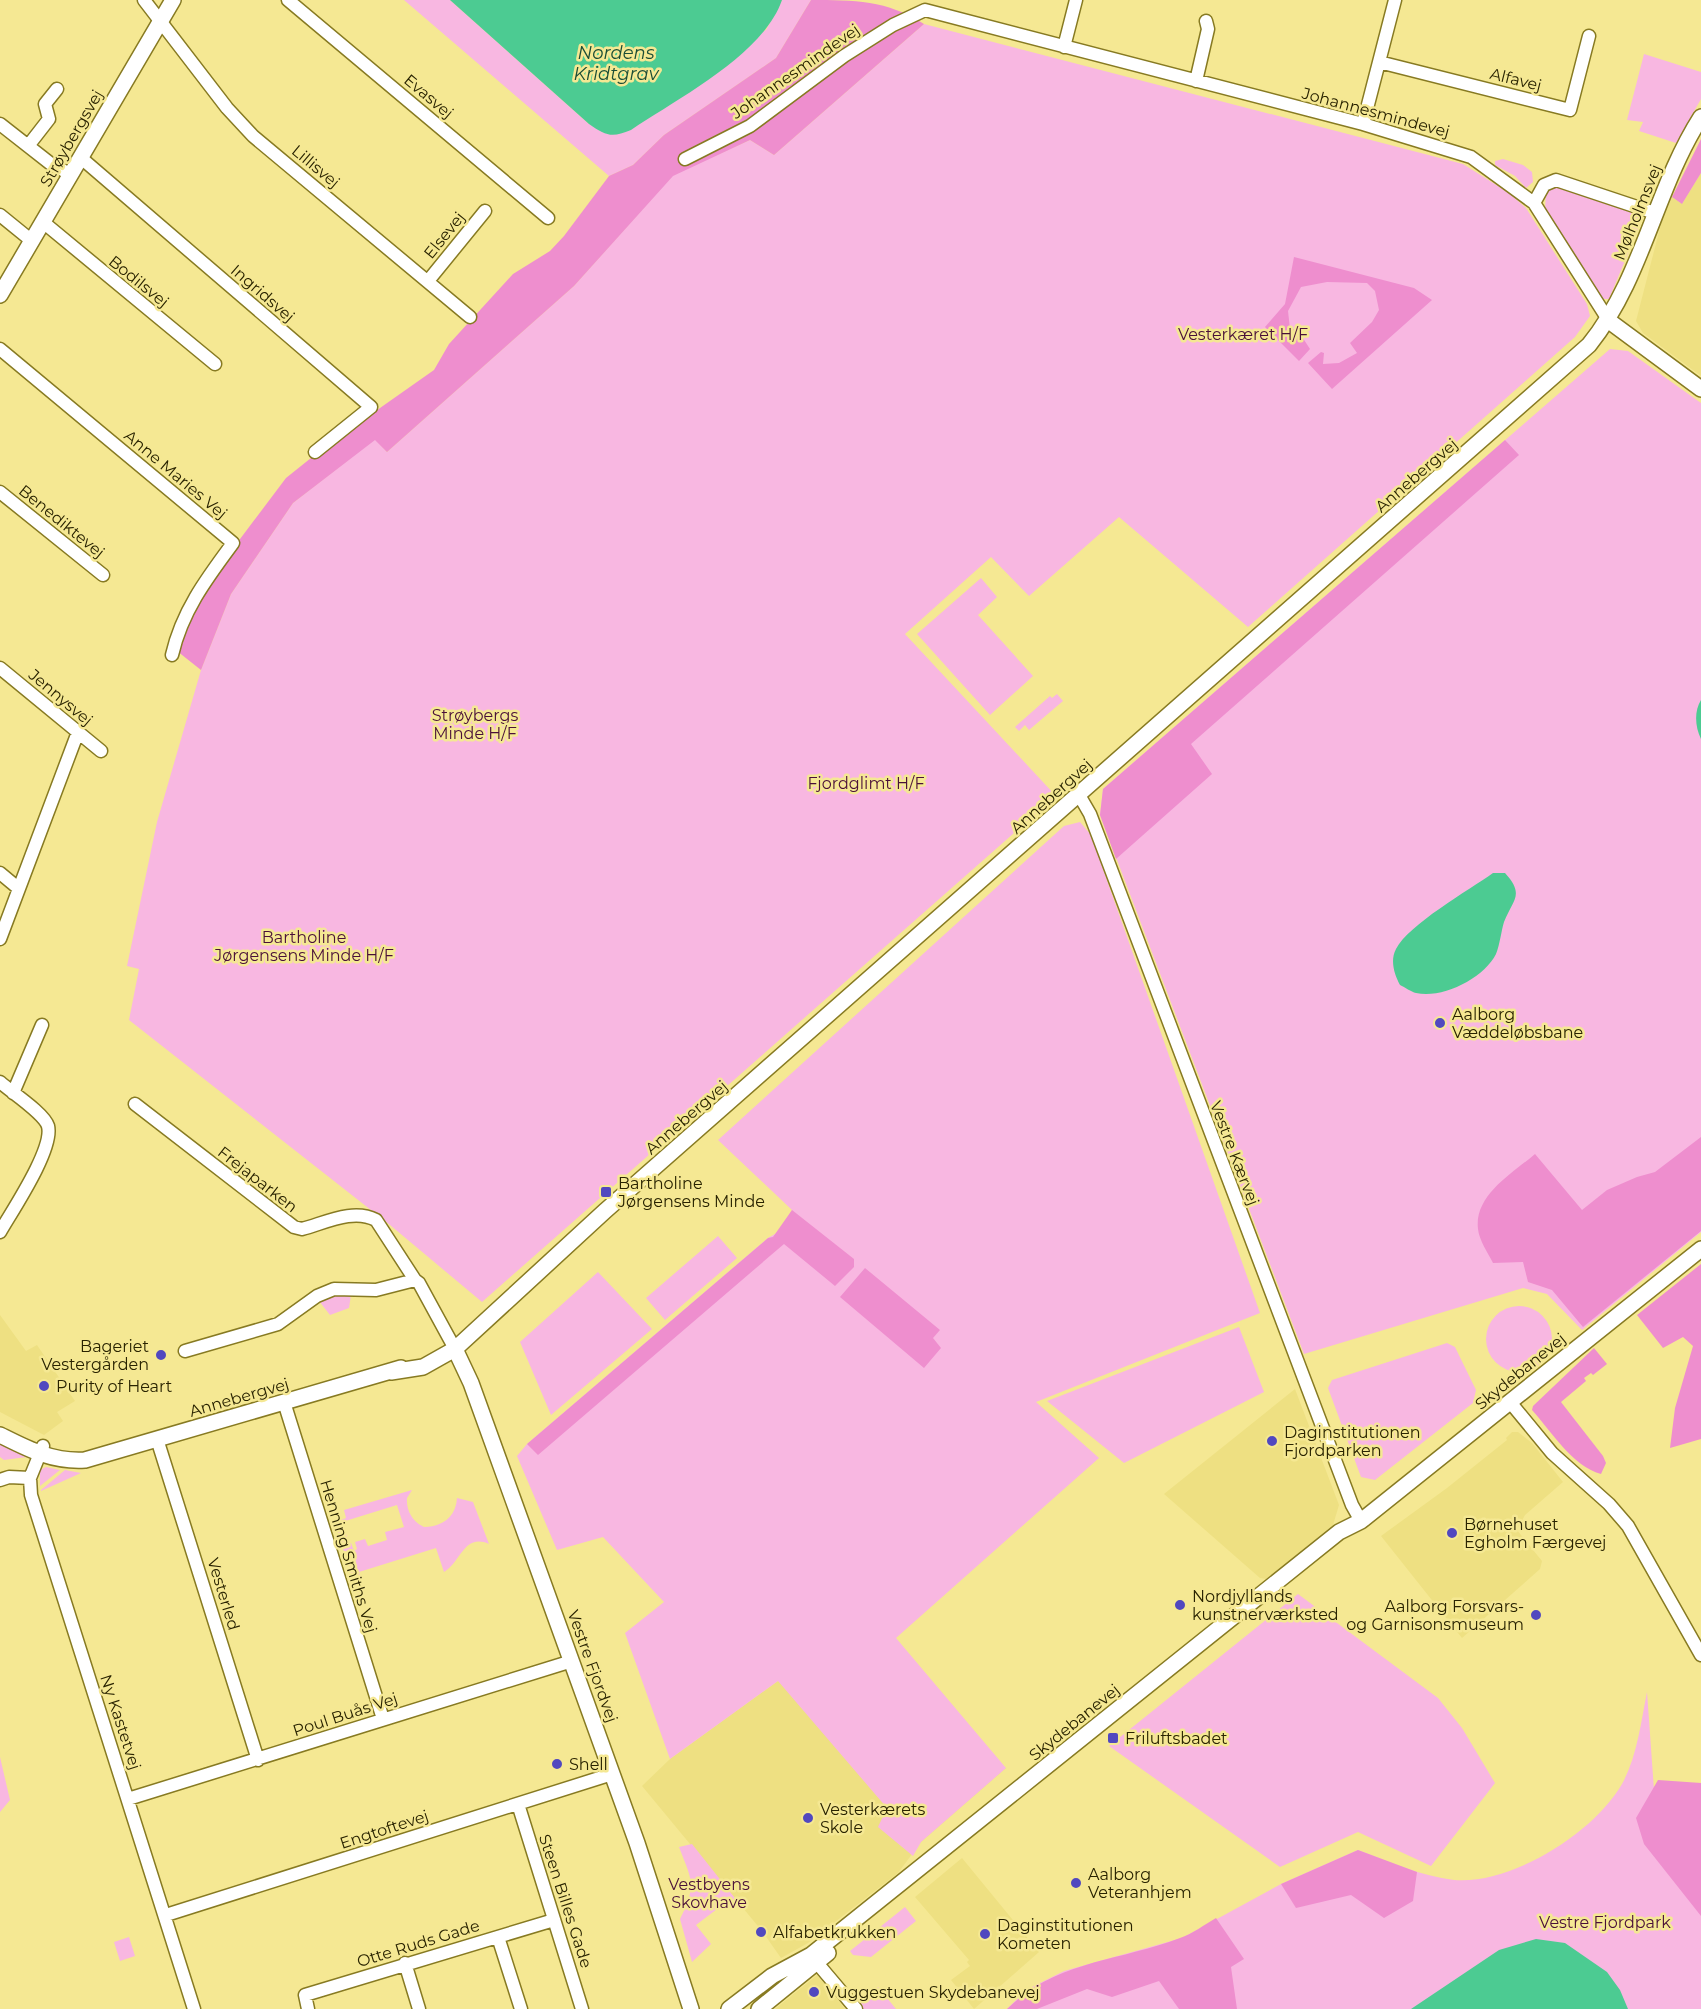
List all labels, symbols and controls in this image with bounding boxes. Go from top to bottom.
street label: Johannesmindevej [727,20,863,123]
water label: Nordens Kridtgrav [573,42,660,85]
street label: Alfavej [1488,64,1544,95]
street label: Evasvej [400,70,457,122]
street label: Johannesmindevej [1299,83,1452,141]
street label: Strøybergsvej [36,86,107,190]
street label: Lillisvej [288,141,343,192]
street label: Mølholmsvej [1610,161,1665,263]
street label: Elsevej [420,208,469,263]
street label: Bodilsvej [105,251,172,311]
street label: Ingridsvej [227,261,298,326]
park label: Vesterkæret H/F [1178,325,1308,344]
street label: Anne Maries Vej [120,426,231,523]
street label: Annebergvej [1371,434,1461,516]
street label: Benediktevej [15,481,108,562]
street label: Jennysvej [24,665,97,730]
park label: Strøybergs Minde H/F [432,706,518,743]
street label: Annebergvej [1007,755,1096,838]
park label: Fjordglimt H/F [807,774,925,793]
park label: Bartholine Jørgensens Minde H/F [213,928,394,965]
place label: Aalborg Væddeløbsbane [1452,1005,1583,1042]
marker: Aalborg Væddeløbsbane [1433,1016,1447,1030]
street label: Annebergvej [641,1076,731,1158]
street label: Vestre Kærvej [1206,1098,1263,1208]
street label: Frejaparken [214,1142,301,1216]
place label: Bartholine Jørgensens Minde [617,1174,765,1211]
marker: Bartholine Jørgensens Minde [599,1185,613,1199]
street label: Skydebanevej [1471,1329,1569,1414]
place label: Bageriet Vestergården [41,1337,149,1374]
marker: Bageriet Vestergården [154,1348,168,1362]
street label: Annebergvej [187,1374,291,1421]
place label: Purity of Heart [56,1377,173,1396]
marker: Purity of Heart [37,1379,51,1393]
place label: Daginstitutionen Fjordparken [1284,1423,1421,1460]
marker: Daginstitutionen Fjordparken [1265,1434,1279,1448]
street label: Henning Smiths Vej [316,1477,381,1635]
place label: Børnehuset Egholm Færgevej [1464,1515,1606,1552]
marker: Børnehuset Egholm Færgevej [1445,1526,1459,1540]
street label: Vesterled [204,1556,244,1633]
place label: Nordjyllands kunstnerværksted [1192,1587,1339,1624]
place label: Aalborg Forsvars- og Garnisonsmuseum [1346,1597,1524,1634]
marker: Nordjyllands kunstnerværksted [1173,1598,1187,1612]
street label: Vestre Fjordvej [563,1607,622,1725]
marker: Aalborg Forsvars- og Garnisonsmuseum [1529,1608,1543,1622]
street label: Ny Kastetvej [96,1672,145,1772]
street label: Skydebanevej [1025,1680,1123,1765]
street label: Poul Buås Vej [290,1689,400,1740]
place label: Friluftsbadet [1125,1729,1228,1748]
marker: Friluftsbadet [1106,1731,1120,1745]
place label: Shell [569,1755,608,1774]
marker: Shell [550,1757,564,1771]
place label: Vesterkærets Skole [820,1800,925,1837]
street label: Engtoftevej [337,1806,431,1853]
marker: Vesterkærets Skole [801,1811,815,1825]
street label: Steen Billes Gade [535,1832,596,1970]
place label: Aalborg Veteranhjem [1088,1865,1192,1902]
park label: Vestbyens Skovhave [668,1875,750,1912]
marker: Aalborg Veteranhjem [1069,1876,1083,1890]
park label: Vestre Fjordpark [1539,1913,1671,1932]
street label: Otte Ruds Gade [354,1916,482,1971]
place label: Daginstitutionen Kometen [997,1916,1134,1953]
place label: Alfabetkrukken [773,1923,896,1942]
marker: Alfabetkrukken [754,1925,768,1939]
marker: Daginstitutionen Kometen [978,1927,992,1941]
place label: Vuggestuen Skydebanevej [826,1983,1040,2002]
marker: Vuggestuen Skydebanevej [807,1985,821,1999]

